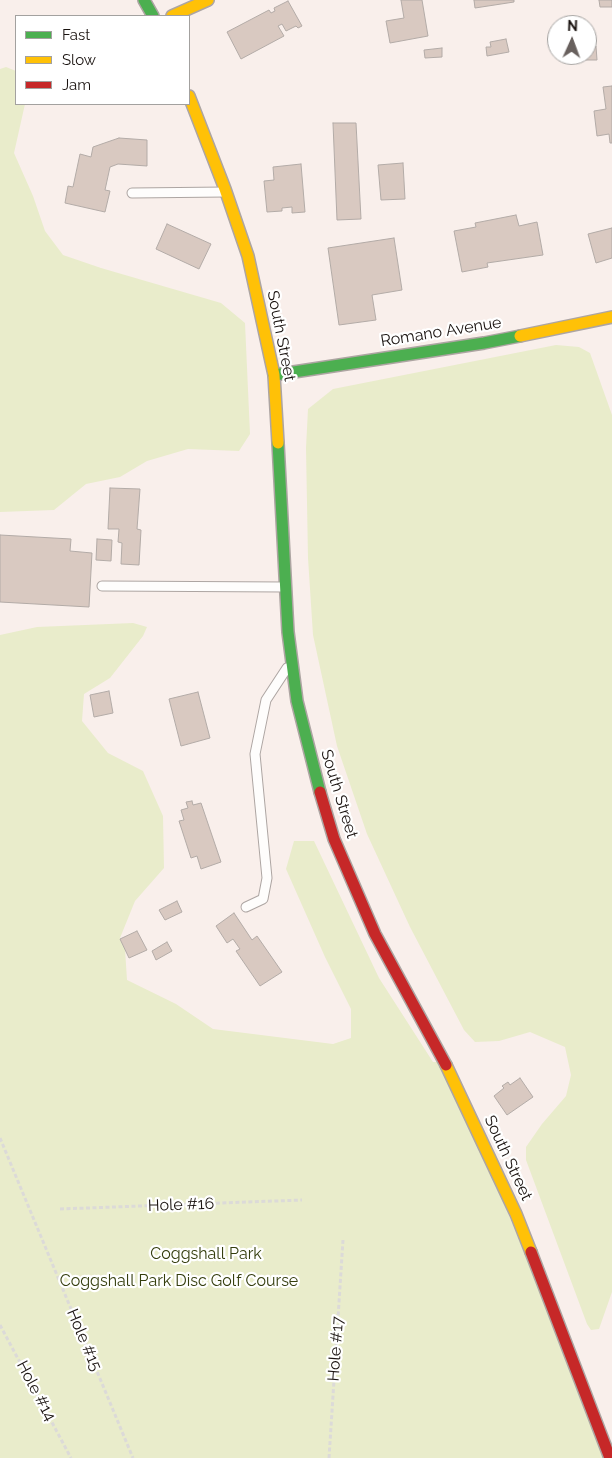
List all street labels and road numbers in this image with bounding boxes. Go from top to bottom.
street label: South Street [263,289,299,383]
street label: Romano Avenue [379,313,503,351]
street label: South Street [316,747,362,841]
street label: South Street [480,1112,536,1204]
street label: Hole #16 [147,1194,215,1216]
street label: Hole #15 [62,1306,106,1374]
street label: Hole #17 [324,1316,348,1382]
street label: Hole #14 [12,1358,60,1424]

